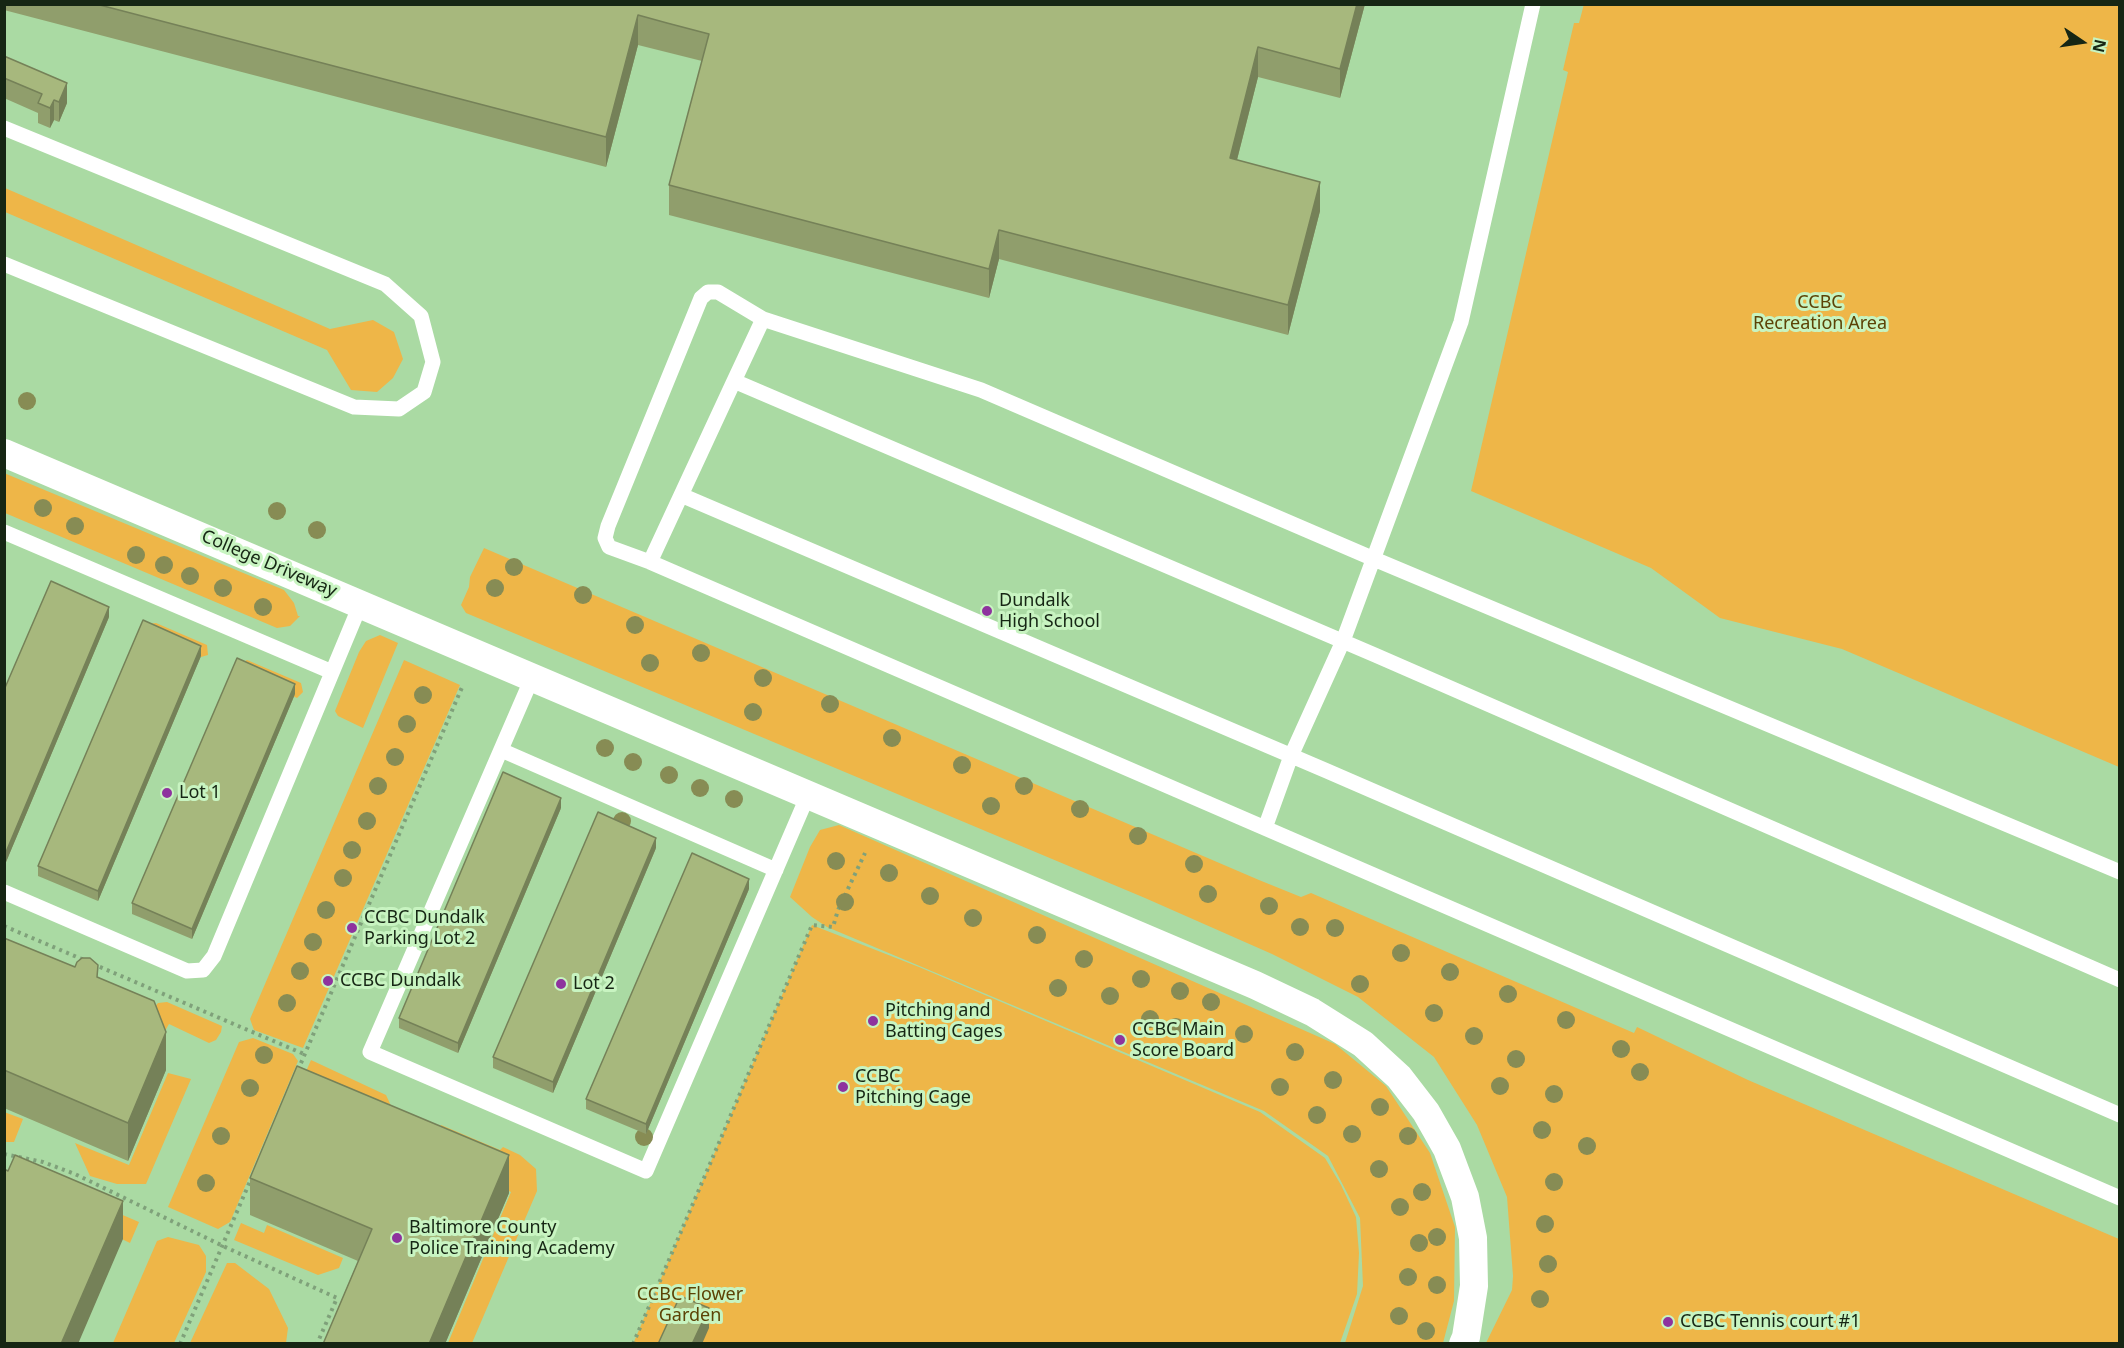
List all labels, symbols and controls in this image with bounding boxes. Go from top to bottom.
north arrow [2052,12,2112,72]
text: N [2087,37,2112,55]
park label: CCBC Recreation Area [1753,292,1887,334]
street label: College Driveway [198,526,340,602]
place label: Dundalk High School [999,590,1100,632]
marker: Dundalk High School [980,604,994,618]
place label: Lot 1 [179,782,221,804]
marker: Lot 1 [160,786,174,800]
place label: CCBC Dundalk Parking Lot 2 [364,907,485,950]
marker: CCBC Dundalk Parking Lot 2 [345,921,359,935]
place label: CCBC Dundalk [340,970,461,992]
place label: Lot 2 [573,973,615,995]
marker: CCBC Dundalk [321,974,335,988]
marker: Lot 2 [554,977,568,991]
place label: Pitching and Batting Cages [885,1000,1003,1042]
marker: Pitching and Batting Cages [866,1014,880,1028]
place label: CCBC Main Score Board [1132,1019,1234,1062]
marker: CCBC Main Score Board [1113,1033,1127,1047]
place label: CCBC Pitching Cage [855,1066,971,1108]
marker: CCBC Pitching Cage [836,1080,850,1094]
place label: Baltimore County Police Training Academy [409,1217,615,1260]
marker: Baltimore County Police Training Academy [390,1231,404,1245]
park label: CCBC Flower Garden [637,1284,743,1326]
place label: CCBC Tennis court #1 [1680,1311,1860,1333]
marker: CCBC Tennis court #1 [1661,1315,1675,1329]

